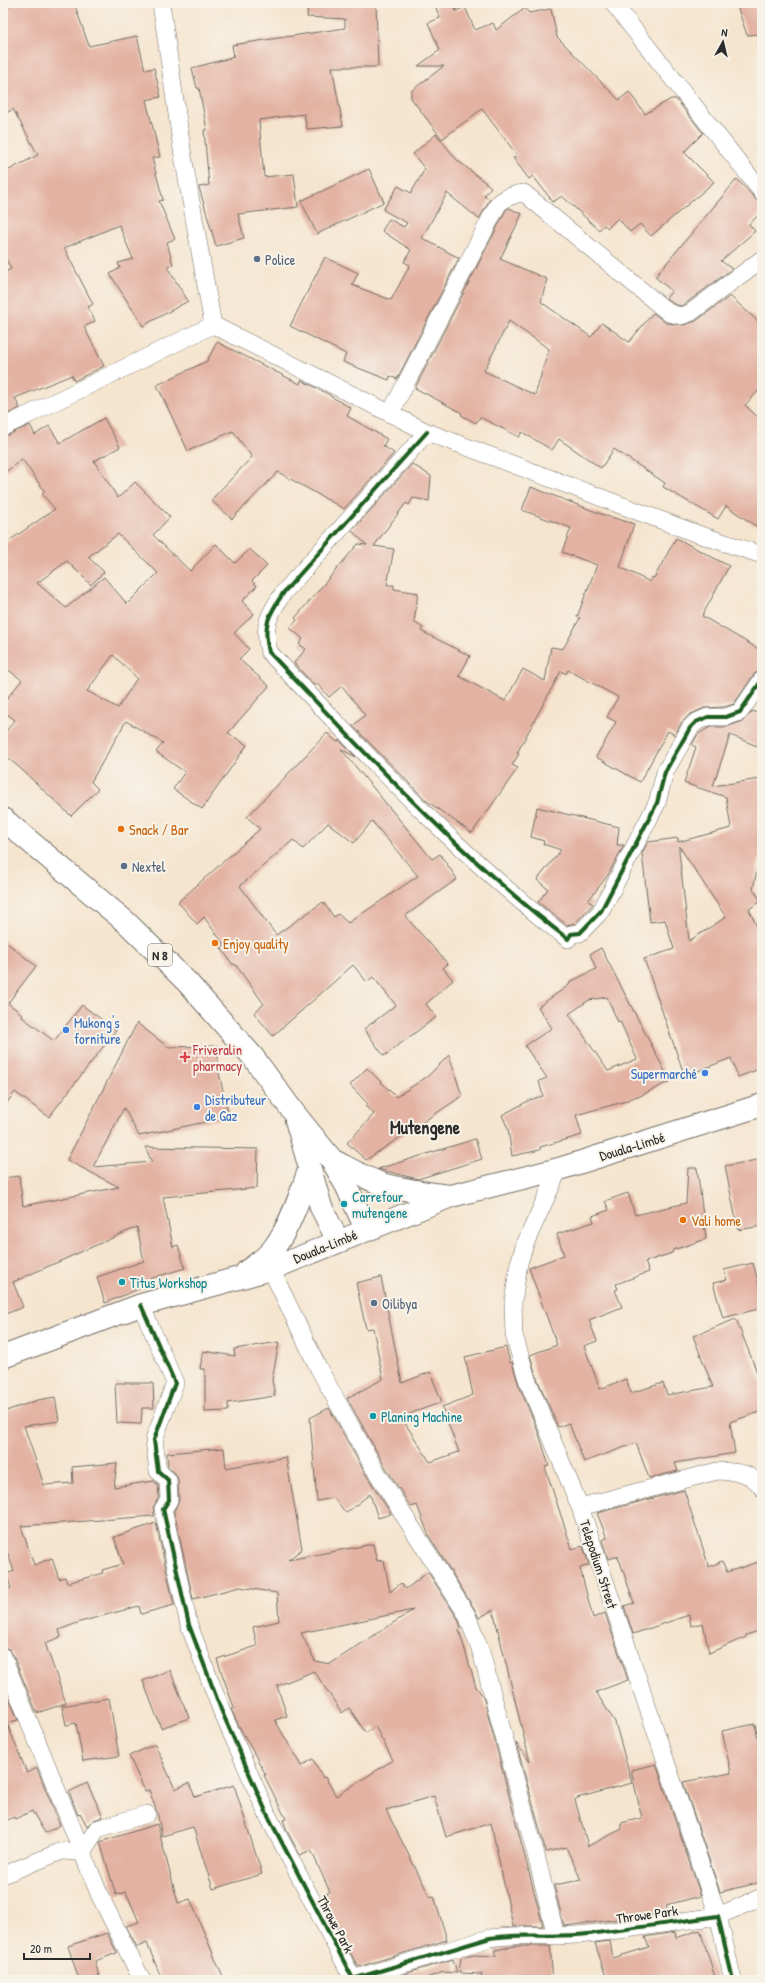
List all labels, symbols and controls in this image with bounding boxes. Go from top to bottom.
north arrow [703,22,743,62]
text: N [721,25,728,39]
place label: Police [265,250,296,269]
marker: Police [252,254,262,264]
place label: Snack / Bar [129,820,189,839]
marker: Snack / Bar [116,824,126,834]
place label: Nextel [132,857,166,876]
marker: Nextel [119,861,129,871]
place label: Enjoy quality [223,934,289,954]
marker: Enjoy quality [210,938,220,948]
road number: N 8 [148,944,172,966]
place label: Mukong's forniture [74,1013,121,1048]
marker: Mukong's forniture [61,1025,71,1035]
place label: Friveralin pharmacy [192,1040,242,1076]
marker: Friveralin pharmacy [180,1052,190,1062]
place label: Supermarché [631,1064,697,1084]
marker: Supermarché [700,1068,710,1078]
place label: Distributeur de Gaz [205,1090,267,1125]
marker: Distributeur de Gaz [192,1102,202,1112]
district label: Mutengene [390,1115,461,1141]
street label: Douala-Limbé [597,1127,667,1165]
place label: Carrefour mutengene [352,1187,408,1223]
marker: Carrefour mutengene [339,1199,349,1209]
place label: Vali home [691,1211,741,1230]
marker: Vali home [678,1215,688,1225]
street label: Douala-Limbé [290,1224,360,1267]
place label: Titus Workshop [130,1273,207,1293]
marker: Titus Workshop [117,1277,127,1287]
place label: Oilibya [382,1294,417,1314]
marker: Oilibya [369,1298,379,1308]
place label: Planing Machine [381,1407,463,1427]
marker: Planing Machine [368,1411,378,1421]
street label: Telepodium Street [575,1517,622,1611]
street label: Throwe Park [313,1892,359,1956]
street label: Throwe Park [615,1900,679,1928]
scale bar [24,1935,90,1961]
text: 20 m [30,1940,52,1957]

